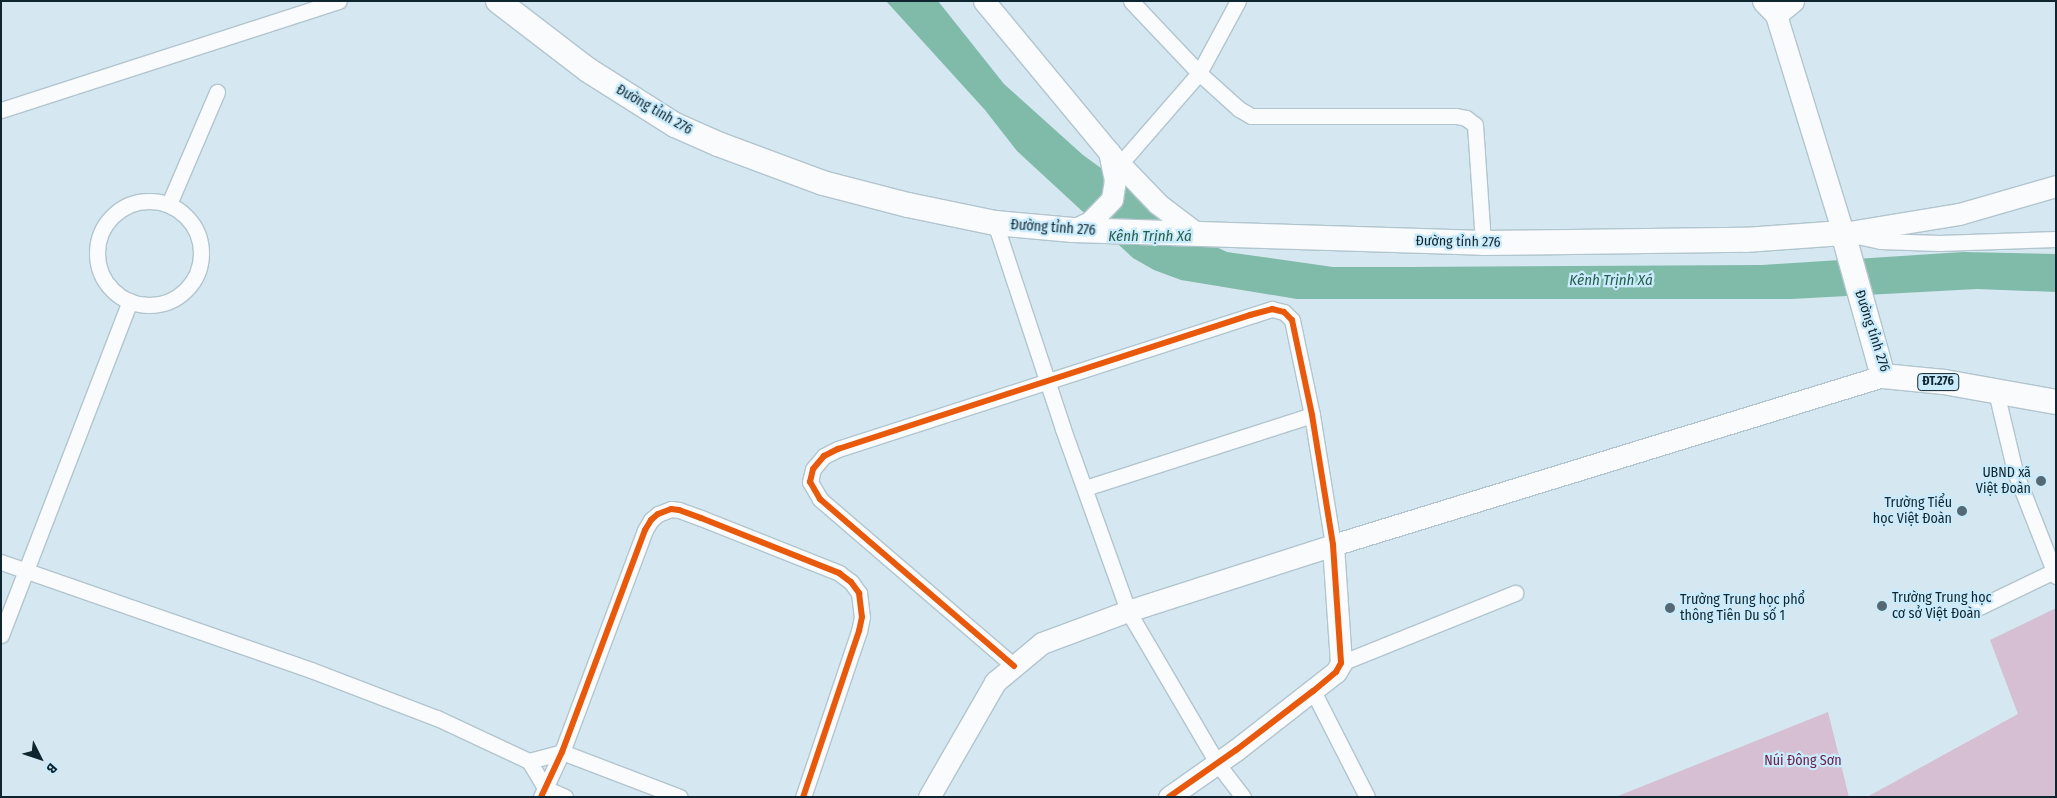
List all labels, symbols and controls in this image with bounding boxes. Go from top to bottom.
street label: Đường tỉnh 276 [613,81,695,139]
street label: Đường tỉnh 276 [1010,217,1096,239]
water label: Kênh Trịnh Xá [1108,228,1192,246]
street label: Đường tỉnh 276 [1415,233,1501,251]
water label: Kênh Trịnh Xá [1569,272,1653,290]
street label: Đường tỉnh 276 [1851,288,1893,374]
road number: ĐT.276 [1917,372,1959,392]
place label: UBND xã Việt Đoàn [1976,465,2031,498]
marker: UBND xã Việt Đoàn [2035,475,2047,487]
place label: Trường Tiểu học Việt Đoàn [1873,495,1952,528]
marker: Trường Tiểu học Việt Đoàn [1956,505,1968,517]
place label: Trường Trung học cơ sở Việt Đoàn [1892,590,1991,622]
place label: Trường Trung học phổ thông Tiên Du số 1 [1680,592,1805,624]
marker: Trường Trung học cơ sở Việt Đoàn [1876,600,1888,612]
marker: Trường Trung học phổ thông Tiên Du số 1 [1664,602,1676,614]
north arrow [15,733,65,783]
park label: Núi Đông Sơn [1764,753,1842,769]
text: B [43,760,61,777]

